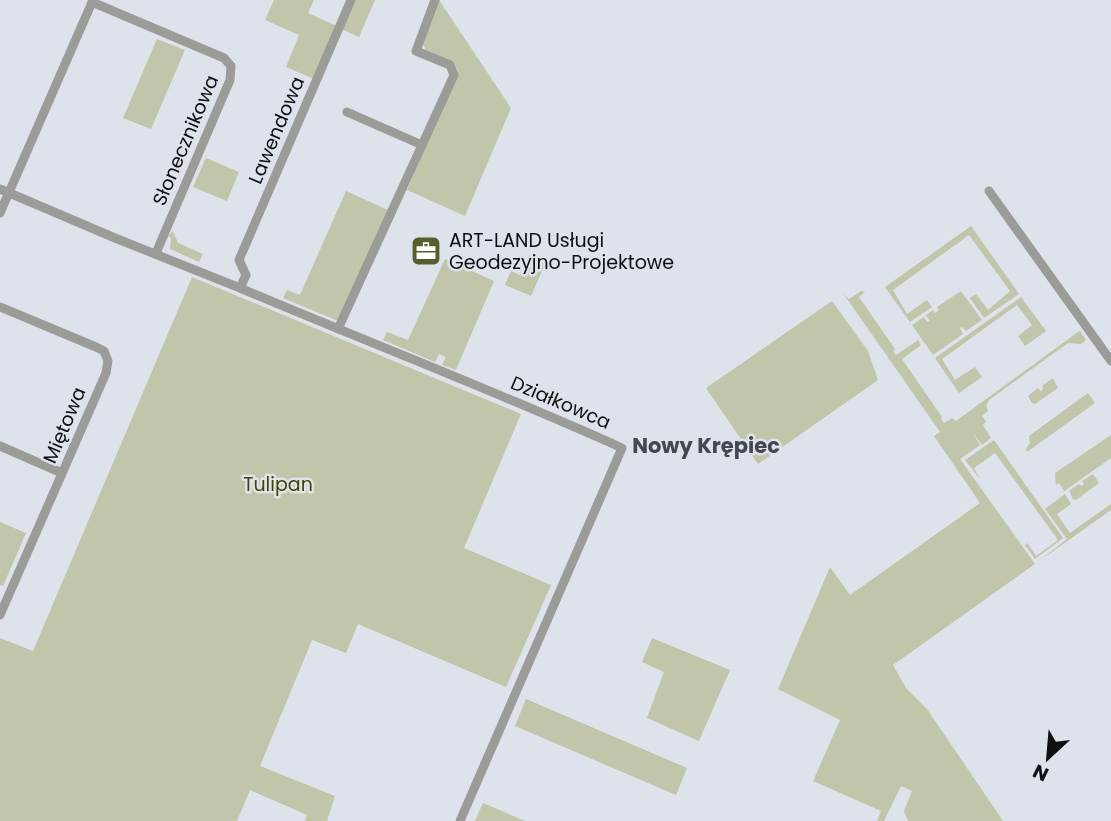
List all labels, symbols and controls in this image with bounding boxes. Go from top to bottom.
street label: Słonecznikowa [146,71,225,210]
street label: Lawendowa [242,72,311,188]
place label: ART-LAND Usługi Geodezyjno-Projektowe [449,227,674,276]
office icon: ART-LAND Usługi Geodezyjno-Projektowe [409,234,443,268]
street label: Działkowca [507,369,615,436]
street label: Miętowa [36,383,93,467]
district label: Nowy Krępiec [632,431,780,460]
park label: Tulipan [243,471,313,498]
north arrow [1013,723,1083,793]
text: N [1028,758,1053,788]

